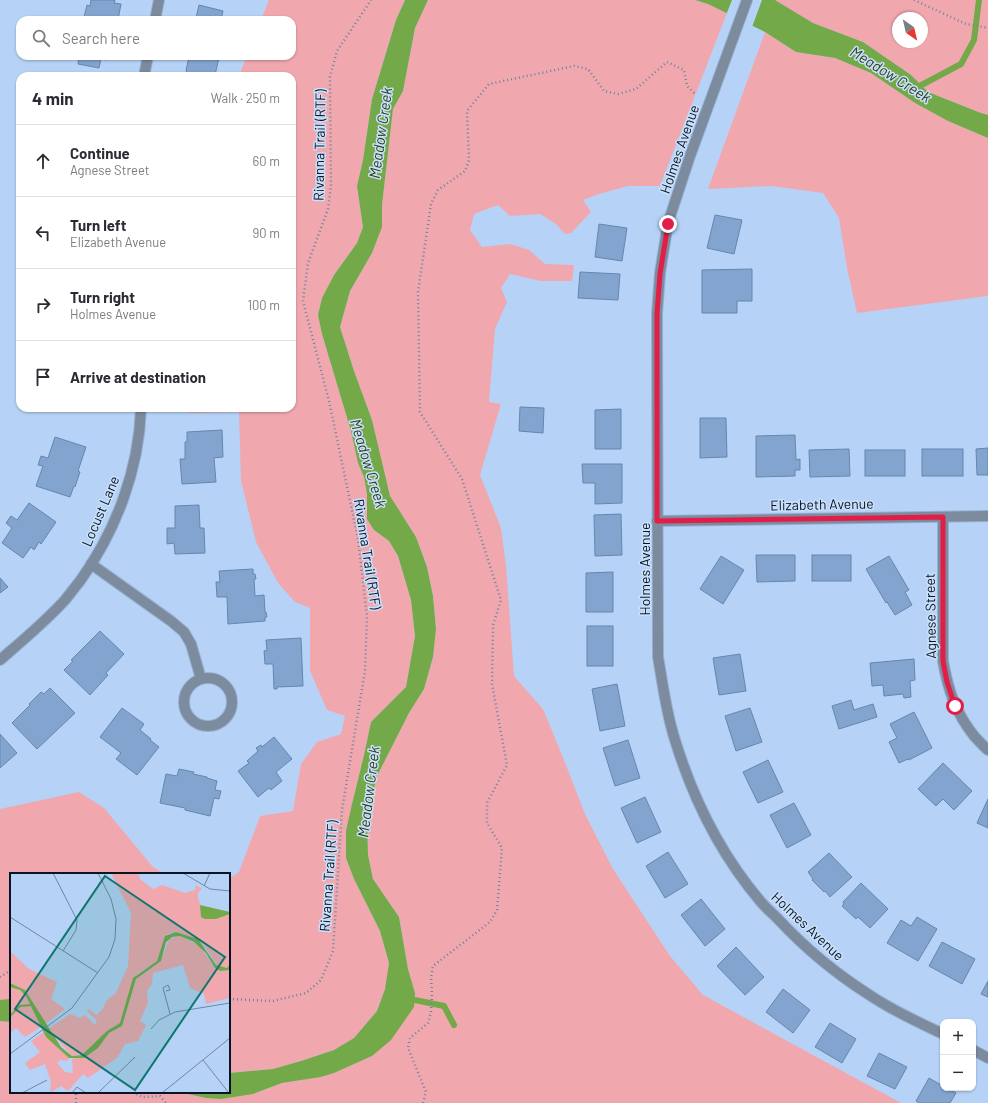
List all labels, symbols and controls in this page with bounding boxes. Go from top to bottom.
north arrow [892,12,928,48]
search box [16,16,296,60]
icon: search [30,27,52,49]
text: Search here [62,29,140,47]
water label: Meadow Creek [847,42,935,106]
water label: Meadow Creek [365,86,395,180]
text: 4 min [32,88,74,108]
street label: Rivanna Trail (RTF) [310,89,328,201]
text: Walk · 250 m [211,90,280,106]
street label: Holmes Avenue [656,102,702,196]
text: Continue [70,144,130,162]
icon: ahead [32,150,54,172]
text: 60 m [253,153,280,169]
text: Agnese Street [70,162,150,178]
route end [659,215,677,233]
text: Turn left [70,216,126,234]
icon: left [32,222,54,244]
text: 90 m [253,225,280,241]
text: Elizabeth Avenue [70,234,166,250]
text: Turn right [70,288,135,306]
icon: right [32,294,54,316]
text: 100 m [247,297,280,313]
text: Holmes Avenue [70,306,156,322]
icon: arrive [32,366,54,388]
text: Arrive at destination [70,368,206,386]
water label: Meadow Creek [347,416,391,510]
street label: Locust Lane [78,473,122,549]
street label: Elizabeth Avenue [770,495,874,513]
street label: Rivanna Trail (RTF) [351,498,385,611]
street label: Holmes Avenue [636,523,653,615]
street label: Agnese Street [921,573,939,659]
route start [946,697,964,715]
water label: Meadow Creek [353,745,383,839]
street label: Rivanna Trail (RTF) [316,819,340,932]
inset map [10,873,230,1093]
street label: Holmes Avenue [768,888,848,964]
map controls [940,1019,976,1091]
button: + [940,1019,976,1055]
button: − [940,1055,976,1091]

